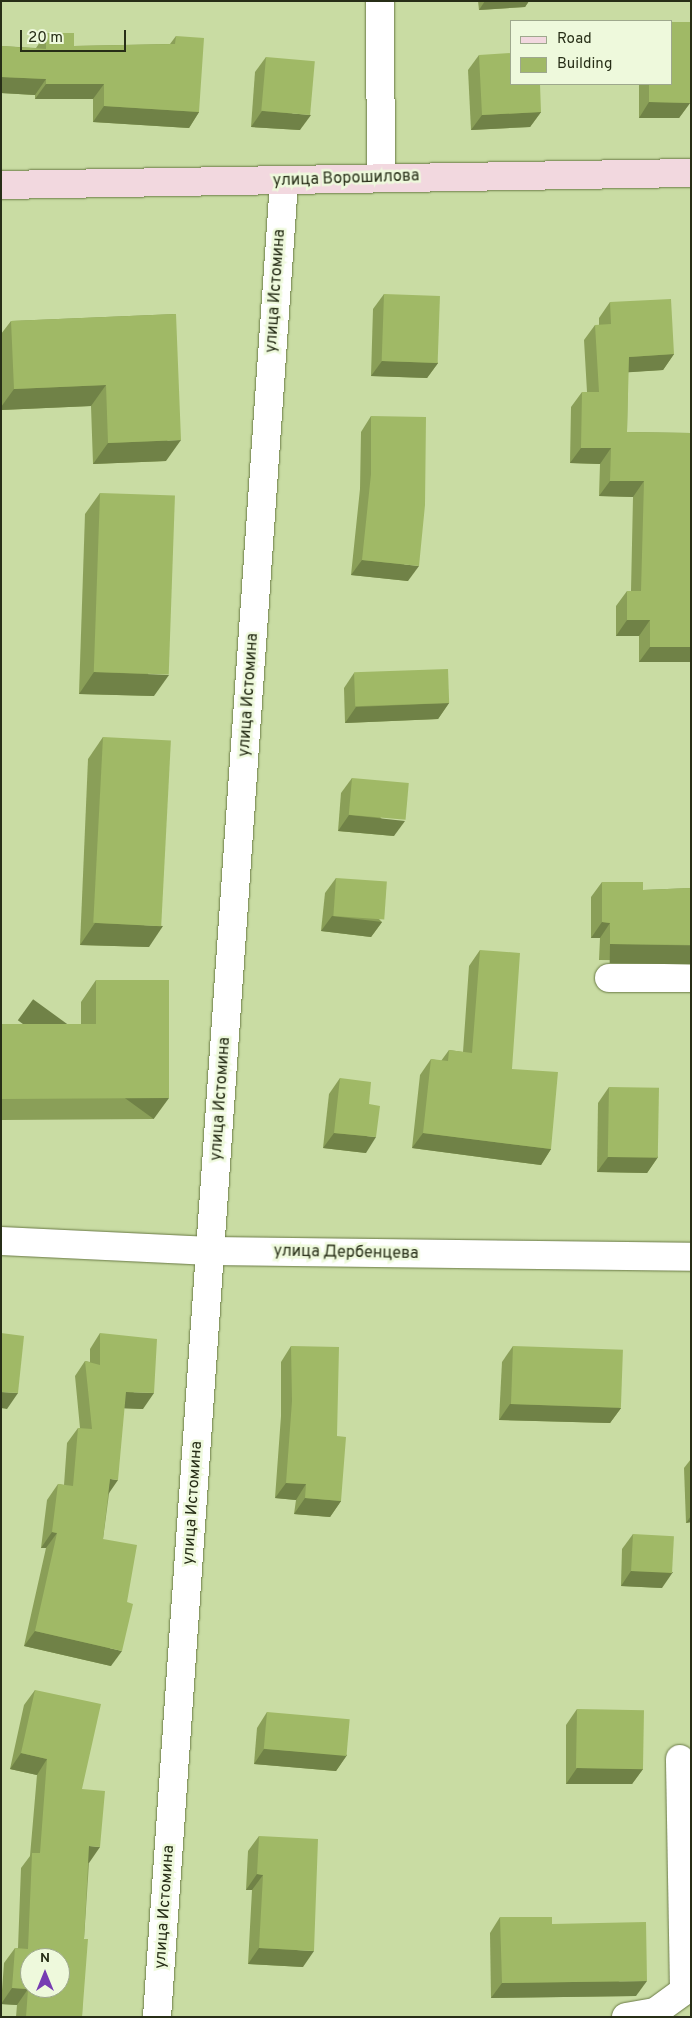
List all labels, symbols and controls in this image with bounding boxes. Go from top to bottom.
scale bar [22,20,129,52]
legend [510,20,672,85]
text: 20 m [28,29,63,48]
text: Road [557,30,592,49]
text: Building [557,55,612,74]
street label: улица Ворошилова [272,167,420,191]
street label: улица Истомина [262,228,290,354]
street label: улица Истомина [235,632,263,758]
street label: улица Истомина [207,1036,235,1162]
street label: улица Дербенцева [273,1242,419,1264]
street label: улица Истомина [179,1440,207,1566]
street label: улица Истомина [151,1844,179,1970]
north arrow [20,1948,70,1998]
text: N [40,1950,50,1967]

